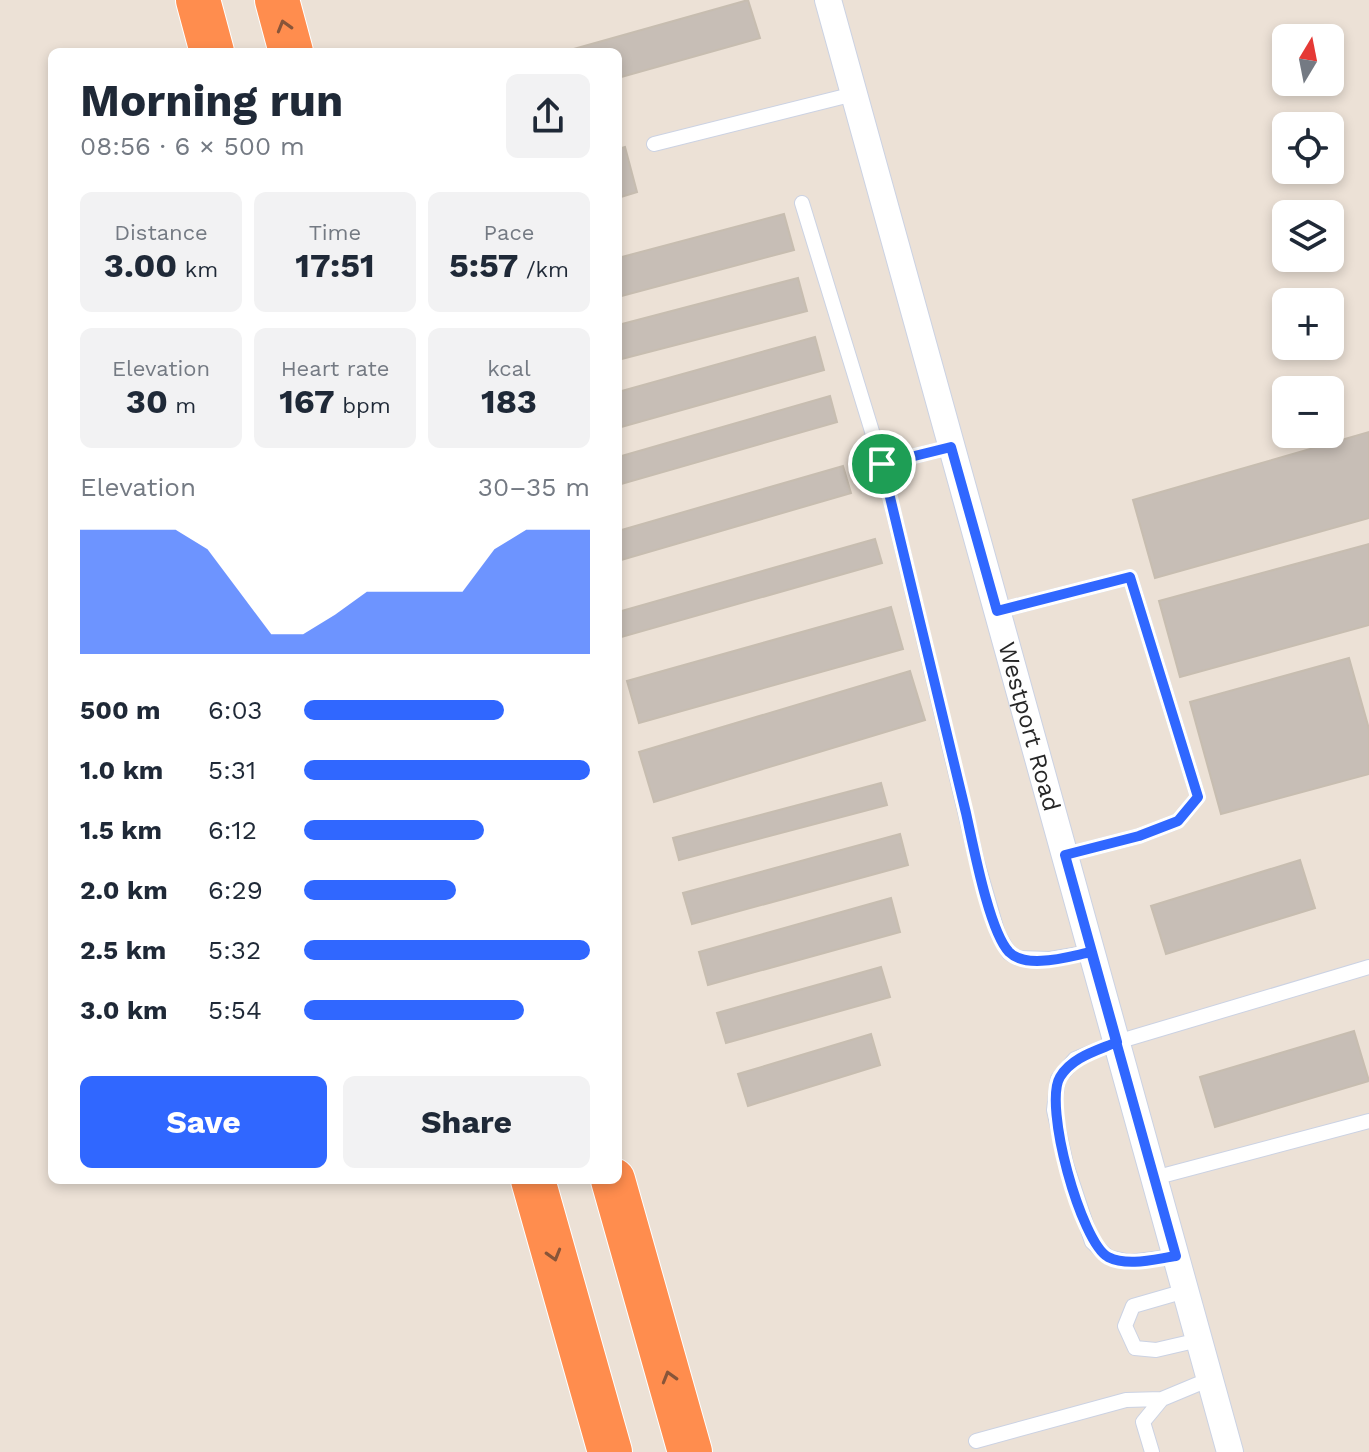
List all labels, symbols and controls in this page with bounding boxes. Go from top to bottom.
one-way arrow [277,20,293,33]
north arrow [1272,24,1344,96]
map controls [1272,24,1344,448]
button: share [506,74,590,158]
text: Morning run [80,75,343,127]
button: locate [1272,112,1344,184]
text: 08:56 · 6 × 500 m [80,131,305,161]
button: layers [1272,200,1344,272]
text: Distance [114,220,208,245]
text: Time [309,220,361,245]
text: Pace [484,220,534,245]
text: 3.00 [104,245,177,285]
text: 17:51 [295,245,375,285]
text: 5:57 [449,245,519,285]
text: km [177,257,218,282]
text: /km [519,257,569,282]
button: + [1272,288,1344,360]
text: Elevation [112,356,210,381]
text: Heart rate [281,356,389,381]
text: kcal [487,356,531,381]
button: − [1272,376,1344,448]
text: 30 [126,381,168,421]
text: 167 [279,381,335,421]
text: 183 [481,381,537,421]
text: m [168,393,196,418]
text: bpm [335,393,391,418]
pin [848,430,916,498]
icon: arrive [860,442,904,486]
text: Elevation [80,472,196,502]
text: 30–35 m [478,472,590,502]
street label: Westport Road [992,639,1066,814]
text: 500 m [80,695,161,725]
text: 6:03 [208,695,262,725]
text: 1.0 km [80,755,163,785]
text: 5:31 [208,755,256,785]
text: 1.5 km [80,815,162,845]
text: 6:12 [208,815,257,845]
text: 2.0 km [80,875,168,905]
text: 6:29 [208,875,263,905]
text: 2.5 km [80,935,166,965]
text: 5:32 [208,935,261,965]
text: 3.0 km [80,995,168,1025]
text: 5:54 [208,995,262,1025]
button: Save [80,1076,327,1168]
button: Share [343,1076,590,1168]
one-way arrow [545,1248,561,1262]
one-way arrow [662,1371,678,1384]

